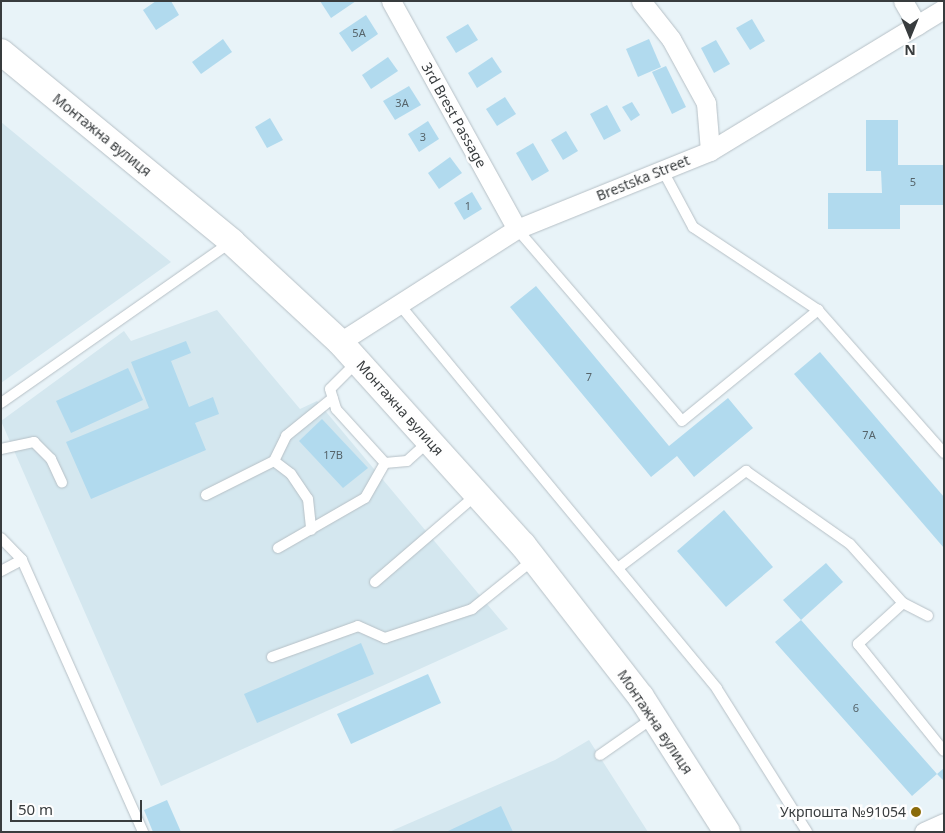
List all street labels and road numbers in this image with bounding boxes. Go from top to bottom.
street label: 3rd Brest Passage [418,59,490,171]
street label: Монтажна вулиця [49,90,155,180]
street label: Brestska Street [594,152,692,204]
street label: Монтажна вулиця [353,357,447,459]
street label: Монтажна вулиця [614,667,696,777]

